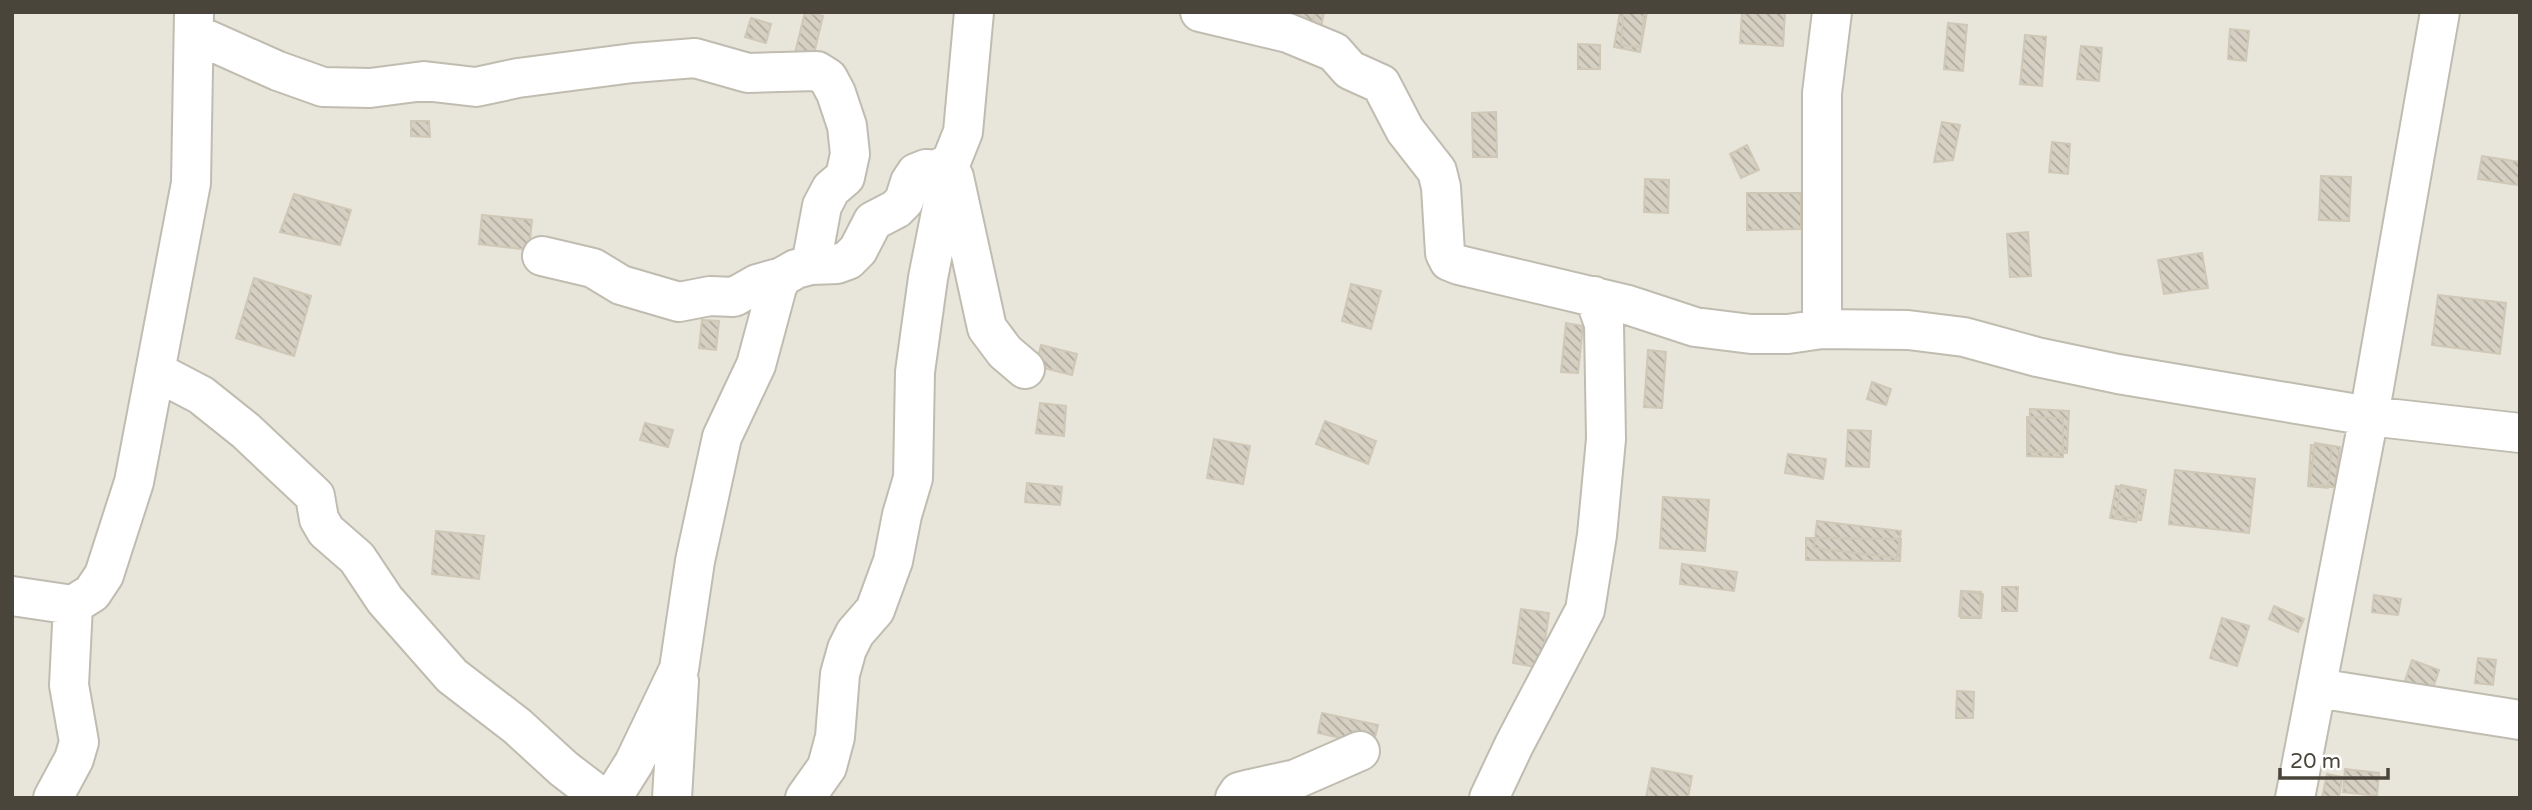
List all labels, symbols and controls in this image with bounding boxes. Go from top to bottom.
scale bar [2280,736,2388,780]
text: 20 m [2290,749,2341,774]

